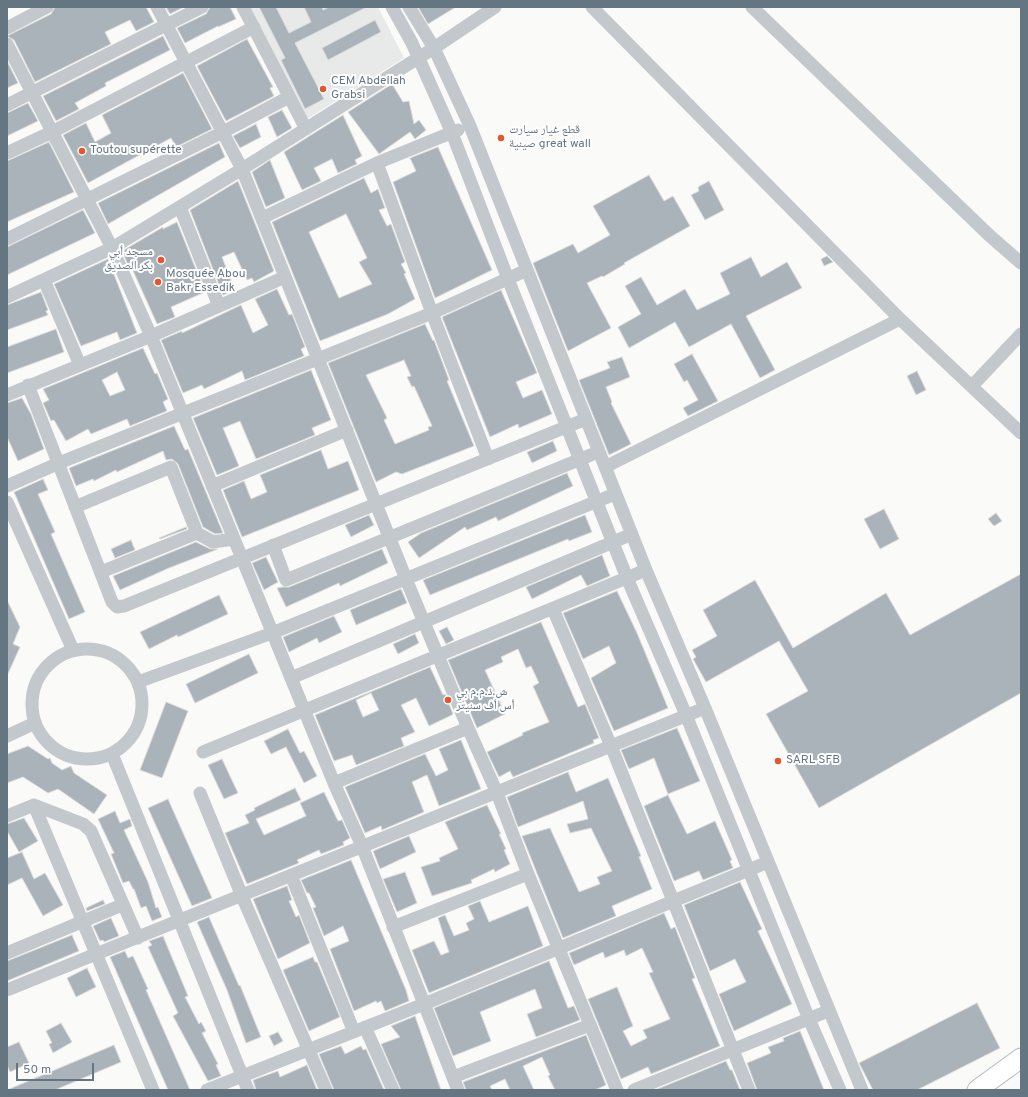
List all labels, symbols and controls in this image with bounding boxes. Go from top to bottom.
place label: CEM Abdellah Grabsi [331,75,406,103]
marker: CEM Abdellah Grabsi [318,84,328,94]
place label: قطع غيار سيارت صينية great wall [509,124,591,152]
marker: قطع غيار سيارت صينية great wall [496,133,506,143]
place label: Toutou supérette [90,144,182,158]
marker: Toutou supérette [77,146,87,156]
place label: مسجد أبي بكر الصديق [104,246,153,274]
marker: مسجد أبي بكر الصديق [156,255,166,265]
place label: Mosquée Abou Bakr Essedik [166,268,245,296]
marker: Mosquée Abou Bakr Essedik [153,277,163,287]
place label: ش.ذ.م.م بي أس أف سنيتر [456,686,515,714]
marker: ش.ذ.م.م بي أس أف سنيتر [443,695,453,705]
place label: SARL SFB [786,754,840,768]
marker: SARL SFB [773,756,783,766]
scale bar [18,1055,96,1081]
text: 50 m [23,1062,51,1078]

